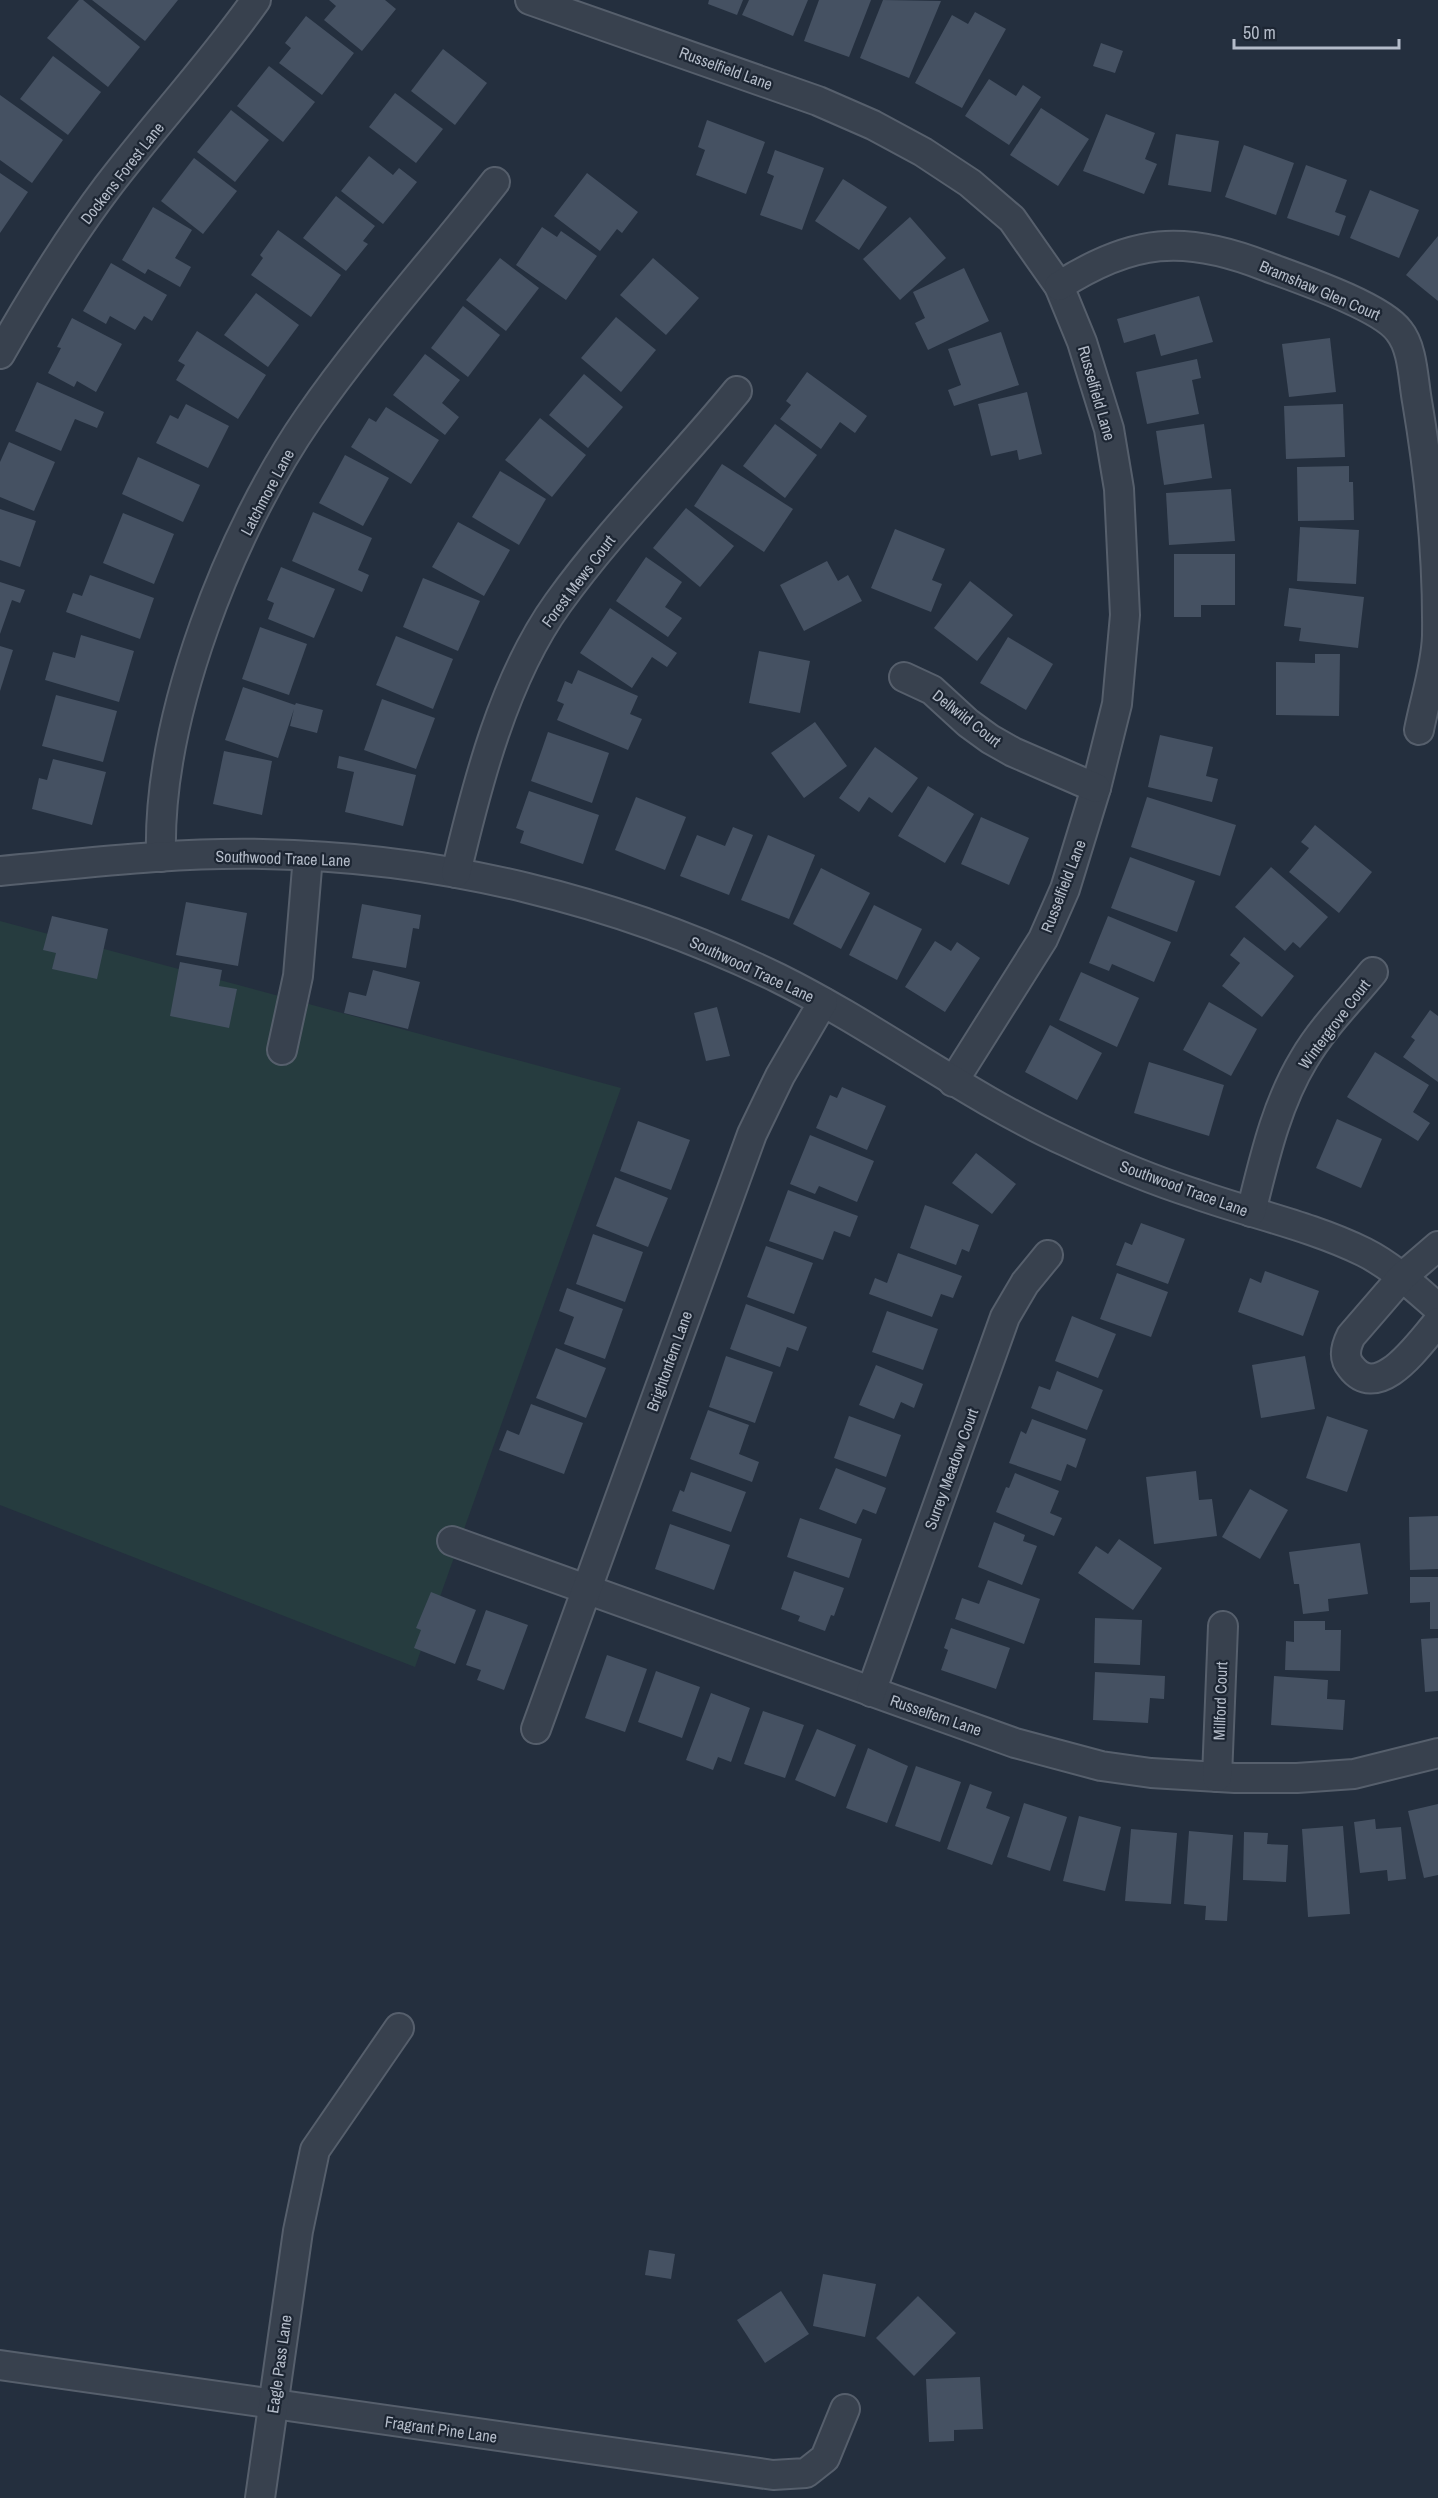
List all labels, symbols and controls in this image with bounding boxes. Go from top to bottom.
scale bar [1234,12,1399,50]
text: 50 m [1243,20,1276,45]
street label: Russelfield Lane [676,41,776,95]
street label: Dockens Forest Lane [75,117,169,229]
street label: Bramshaw Glen Court [1256,255,1384,325]
street label: Russelfield Lane [1073,343,1121,443]
street label: Latchmore Lane [235,445,299,539]
street label: Forest Mews Court [536,530,620,632]
street label: Dellwild Court [928,684,1006,752]
street label: Russelfield Lane [1035,836,1091,936]
street label: Southwood Trace Lane [215,845,351,871]
street label: Southwood Trace Lane [686,931,818,1007]
street label: Wintergrove Court [1293,974,1375,1073]
street label: Southwood Trace Lane [1117,1155,1251,1221]
street label: Brightonfern Lane [641,1308,697,1414]
street label: Surrey Meadow Court [919,1405,983,1533]
street label: Millford Court [1208,1661,1232,1741]
street label: Russelfern Lane [887,1689,985,1741]
street label: Eagle Pass Lane [261,2313,297,2415]
street label: Fragrant Pine Lane [383,2410,499,2448]

